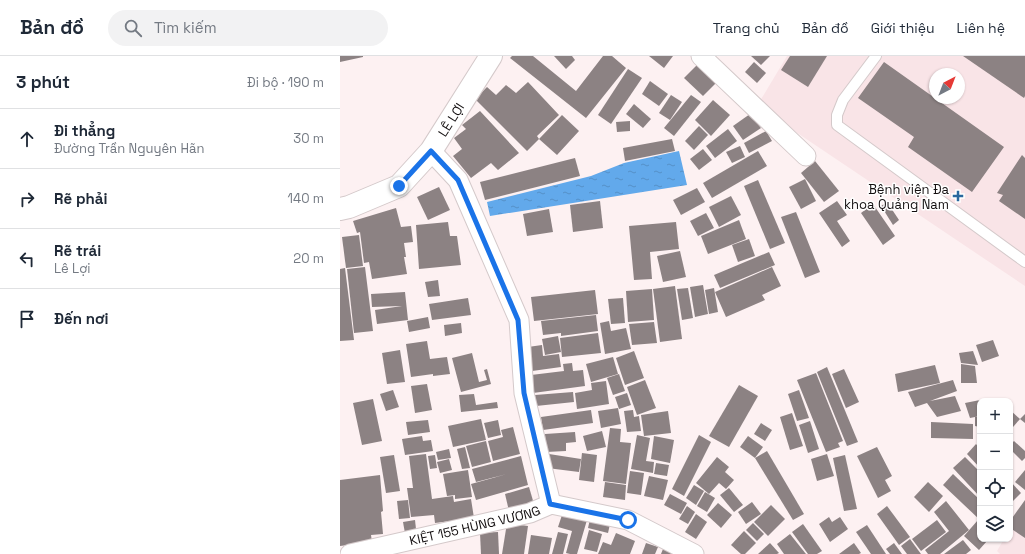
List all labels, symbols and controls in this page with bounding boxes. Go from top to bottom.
search box [108,10,388,46]
text: Bản đồ [20,15,84,40]
icon: search [122,17,144,39]
text: Tìm kiếm [154,18,217,37]
text: Trang chủ [713,19,780,37]
text: Bản đồ [802,19,849,37]
text: Giới thiệu [871,19,935,37]
text: Liên hệ [957,19,1005,37]
north arrow [929,68,965,104]
text: 3 phút [16,71,70,93]
text: Đi bộ · 190 m [247,74,324,91]
street label: LÊ LỢI [434,100,468,140]
text: Đi thẳng [54,121,115,140]
icon: ahead [16,128,38,150]
text: 30 m [293,130,324,147]
text: Đường Trần Nguyên Hãn [54,140,204,157]
route end [390,177,408,195]
place label: Bệnh viện Đa khoa Quảng Nam [844,181,950,213]
icon: right [16,188,38,210]
text: Rẽ phải [54,189,107,208]
text: 140 m [288,190,324,207]
marker: Bệnh viện Đa khoa Quảng Nam [952,190,964,202]
text: Rẽ trái [54,241,101,260]
icon: left [16,248,38,270]
text: 20 m [293,250,324,267]
text: Lê Lợi [54,260,91,277]
icon: arrive [16,308,38,330]
text: Đến nơi [54,309,109,328]
map controls [977,398,1013,542]
button: + [977,398,1013,434]
button: − [977,434,1013,470]
button: locate [977,470,1013,506]
street label: KIỆT 155 HÙNG VƯƠNG [408,501,543,549]
button: layers [977,506,1013,542]
route start [619,511,637,529]

